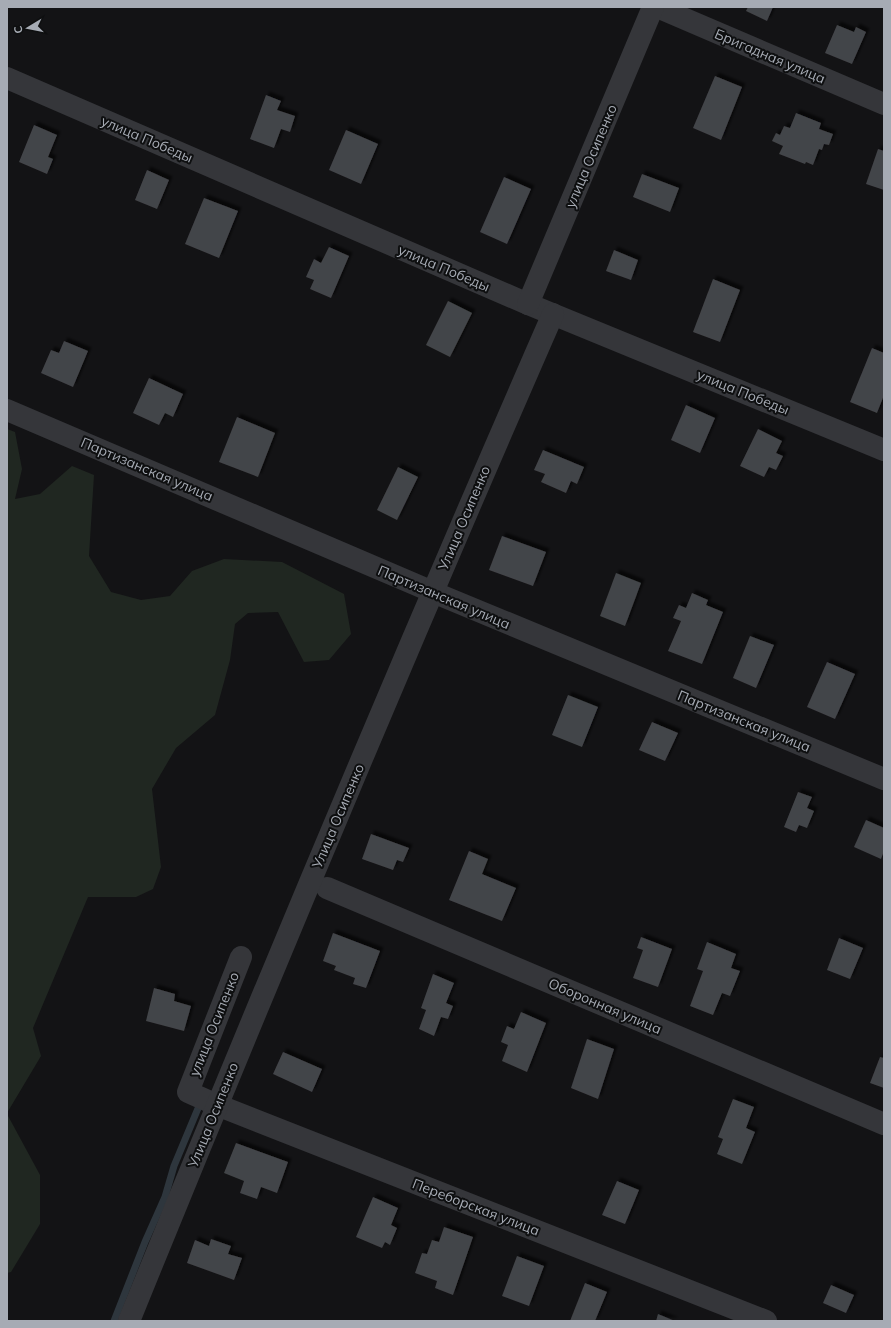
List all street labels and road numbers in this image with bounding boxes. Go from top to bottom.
street label: Бригадная улица [712,25,828,87]
street label: улица Осипенко [561,101,621,211]
street label: улица Победы [98,112,196,166]
street label: улица Победы [395,241,493,295]
street label: улица Победы [694,365,792,419]
street label: Партизанская улица [78,433,216,505]
street label: Улица Осипенко [433,463,494,574]
street label: Партизанская улица [375,561,513,633]
street label: Партизанская улица [675,686,813,756]
street label: Улица Осипенко [307,761,368,872]
street label: улица Осипенко [185,969,243,1079]
street label: Оборонная улица [546,974,664,1038]
street label: Улица Осипенко [183,1060,242,1171]
street label: Переборская улица [410,1174,542,1240]

